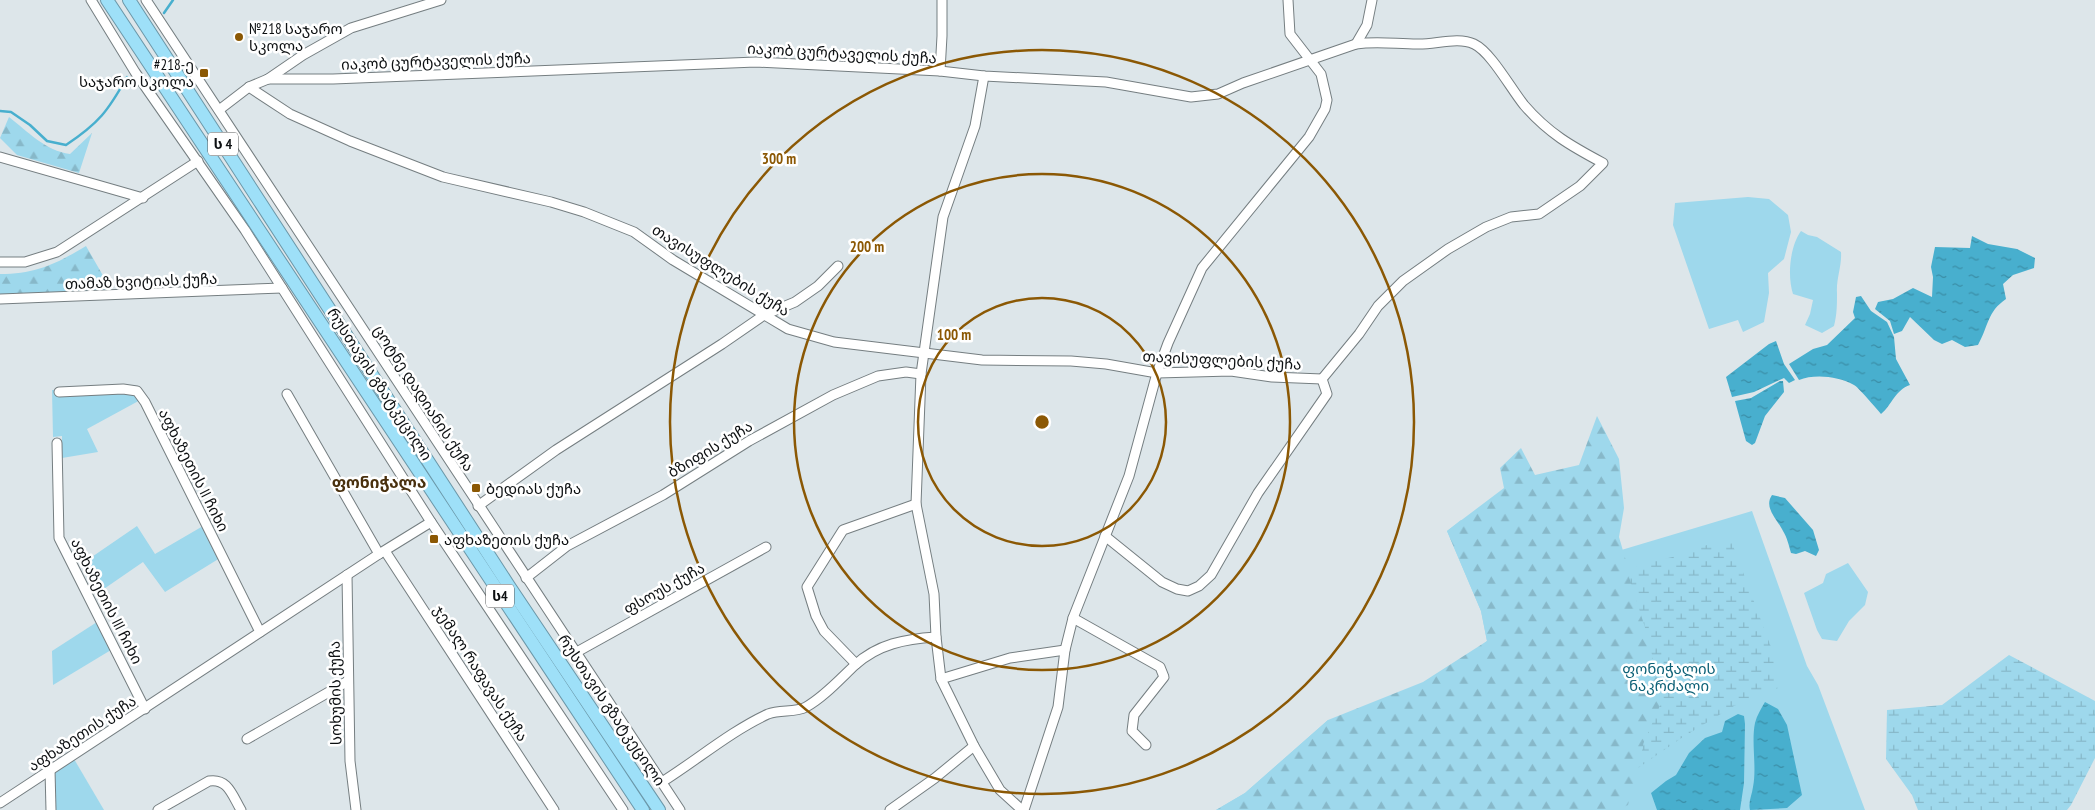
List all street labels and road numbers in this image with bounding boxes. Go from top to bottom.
street label: იაკობ ცურტაველის ქუჩა [747,39,937,67]
street label: იაკობ ცურტაველის ქუჩა [341,48,531,74]
road number: ს 4 [208,132,238,156]
street label: თავისუფლების ქუჩა [649,220,793,320]
street label: თამაზ ხვიტიას ქუჩა [64,269,218,293]
street label: რუსთავის გზატკეცილი [323,304,437,464]
street label: ცოტნე დადიანის ქუჩა [370,321,478,475]
street label: თავისუფლების ქუჩა [1142,346,1302,374]
street label: აფხაზეთის II ჩიხი [155,405,233,535]
street label: ბზიფის ქუჩა [664,416,756,482]
street label: აფხაზეთის III ჩიხი [67,535,147,667]
street label: ფსოუს ქუჩა [620,558,708,618]
road number: ს4 [486,584,514,608]
street label: ჯემალ რაფავას ქუჩა [430,601,532,745]
street label: რუსთავის გზატკეცილი [554,631,670,789]
street label: სოხუმის ქუჩა [325,641,345,745]
street label: აფხაზეთის ქუჩა [24,691,140,775]

